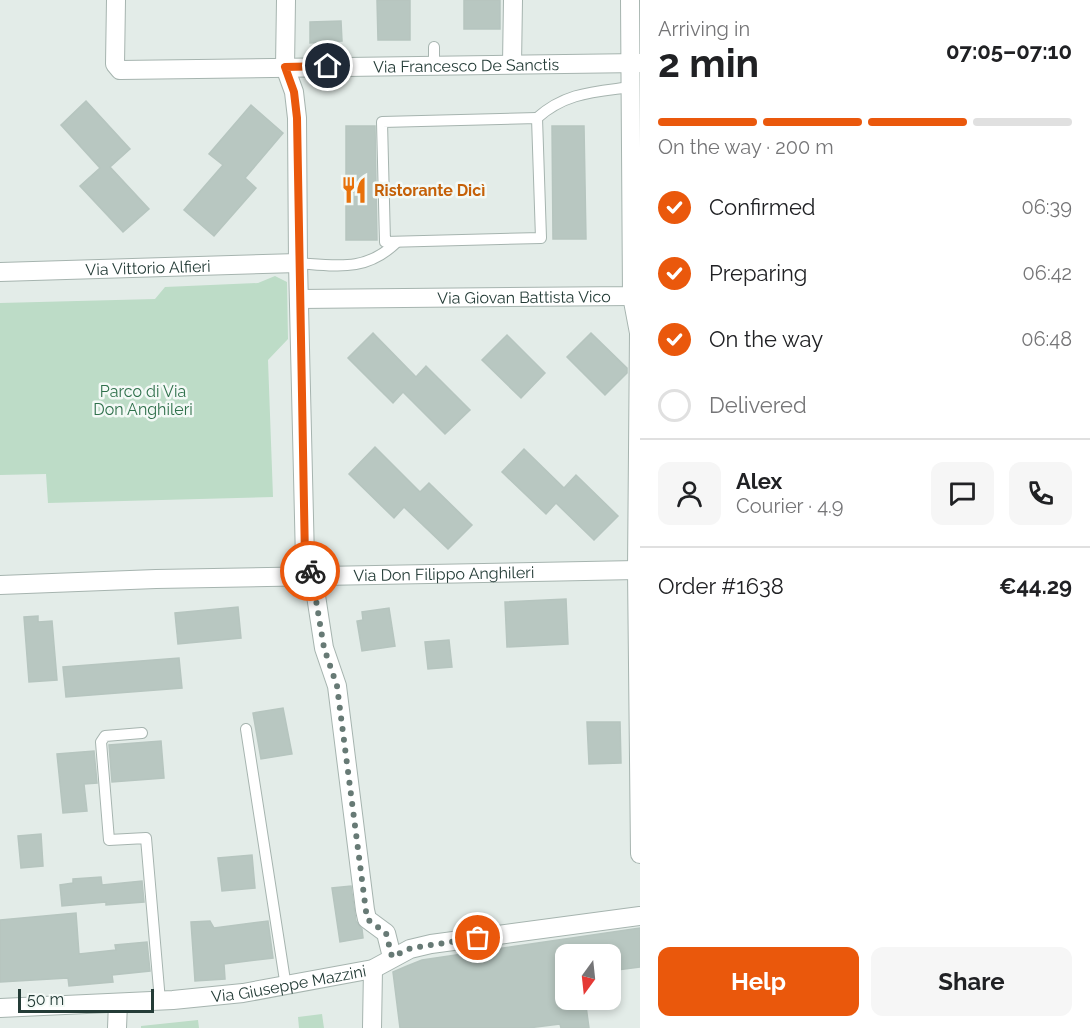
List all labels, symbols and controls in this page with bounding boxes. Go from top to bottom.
text: Arriving in [658,17,750,41]
text: 07:05–07:10 [946,38,1072,64]
pin [302,40,353,91]
text: 2 min [658,40,759,86]
icon: home [311,49,344,82]
street label: Via Francesco De Sanctis [373,55,560,77]
text: On the way · 200 m [658,135,834,159]
restaurant icon: Ristorante Dicì [339,175,369,205]
place label: Ristorante Dicì [374,181,485,200]
icon: check [658,191,691,224]
text: Confirmed [709,194,816,220]
text: 06:39 [1022,195,1072,219]
street label: Via Vittorio Alfieri [85,257,211,279]
icon: check [658,257,691,290]
text: Preparing [709,260,807,286]
text: 06:42 [1023,261,1072,285]
street label: Via Giovan Battista Vico [437,287,611,308]
icon: check [658,323,691,356]
text: On the way [709,326,823,352]
text: 06:48 [1021,327,1072,351]
park label: Parco di Via Don Anghileri [93,382,193,419]
text: Delivered [709,392,807,418]
button: person [658,462,721,525]
button: chat [931,462,994,525]
button: phone [1009,462,1072,525]
text: Alex [736,468,782,494]
text: Courier · 4.9 [736,494,844,518]
courier [280,541,340,601]
icon: bike [294,555,327,588]
street label: Via Don Filippo Anghileri [353,563,535,585]
text: Order #1638 [658,573,784,599]
text: €44.29 [999,573,1072,599]
pin [452,912,503,963]
icon: bag [461,921,494,954]
north arrow [555,944,621,1010]
map controls [555,944,621,1010]
button: Help [658,947,859,1016]
button: Share [871,947,1072,1016]
street label: Via Giuseppe Mazzini [210,961,368,1006]
scale bar [18,986,154,1014]
text: 50 m [27,990,64,1009]

